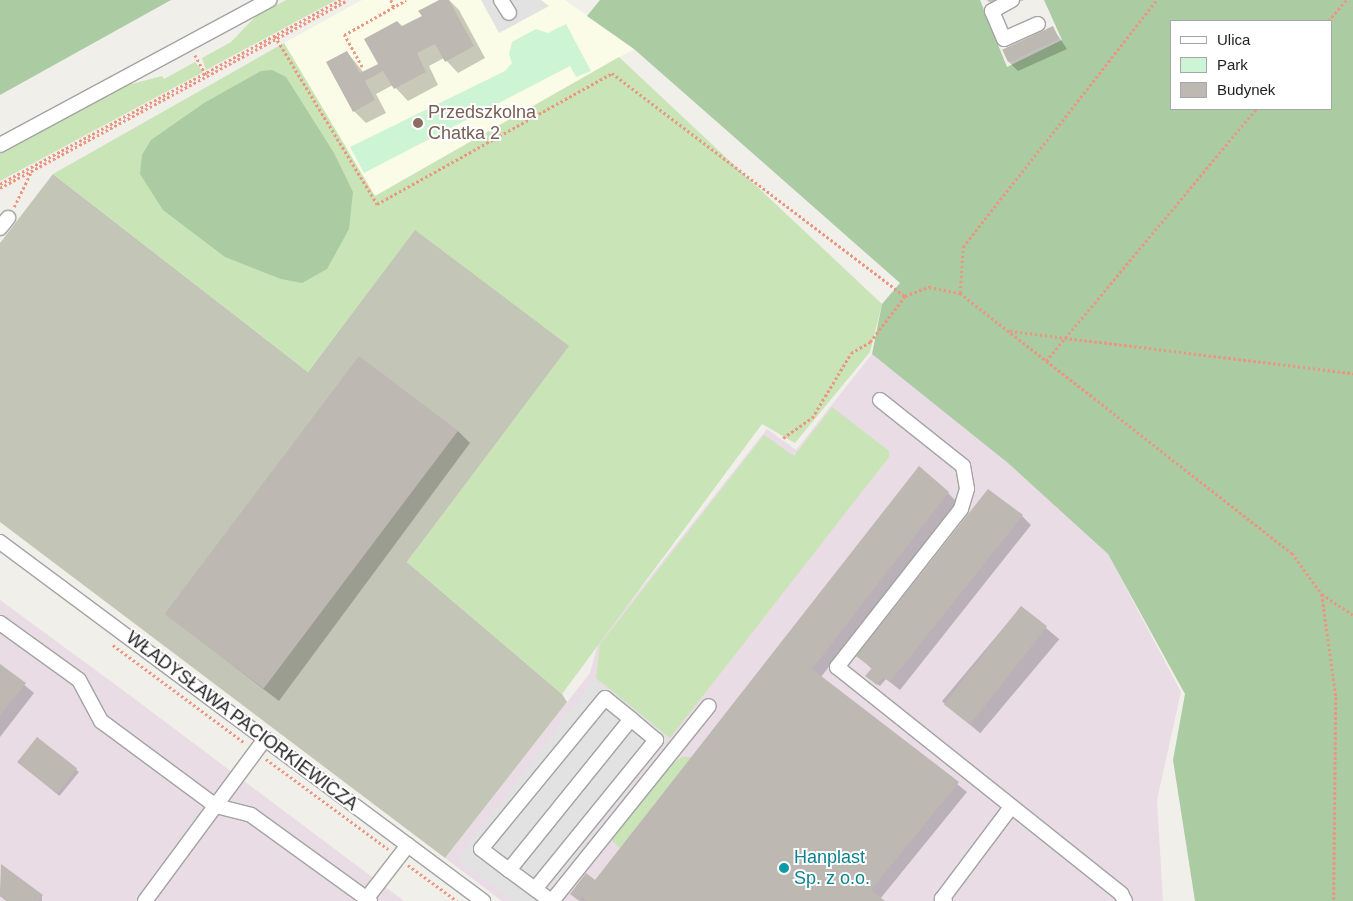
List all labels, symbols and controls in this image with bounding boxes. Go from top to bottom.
legend [1170,20,1333,110]
text: Ulica [1217,31,1250,48]
text: Park [1217,56,1248,73]
text: Budynek [1217,81,1275,98]
place label: Przedszkolna Chatka 2 [428,102,536,144]
marker: Przedszkolna Chatka 2 [412,117,424,129]
street label: WŁADYSŁAWA PACIORKIEWICZA [122,627,362,815]
place label: Hanplast Sp. z o.o. [794,847,870,890]
marker: Hanplast Sp. z o.o. [778,862,790,874]

